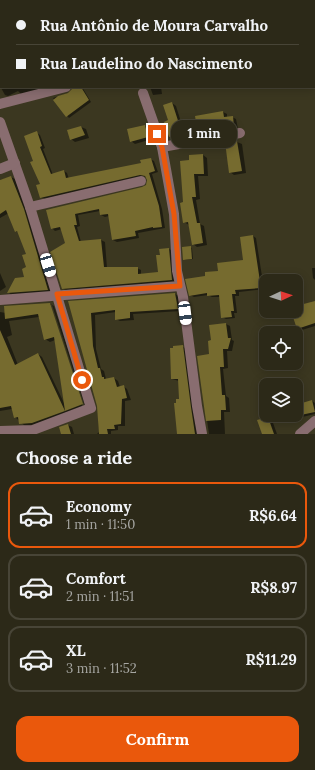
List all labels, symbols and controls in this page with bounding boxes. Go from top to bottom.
text: Rua Antônio de Moura Carvalho [40,16,268,35]
text: Rua Laudelino do Nascimento [40,54,252,73]
callout: 1 min [171,120,237,148]
route end [148,125,166,143]
text: 1 min [187,125,221,142]
car [39,252,57,278]
north arrow [259,274,303,318]
map controls [259,274,303,422]
car [178,300,192,326]
button: locate [259,326,303,370]
route start [73,371,91,389]
button: layers [259,378,303,422]
text: Choose a ride [16,446,132,469]
icon: car [18,497,54,533]
text: Economy [66,497,131,516]
text: R$6.64 [249,506,297,525]
text: 1 min · 11:50 [66,516,135,533]
icon: car [18,569,54,605]
text: Comfort [66,569,126,588]
text: R$8.97 [250,578,297,597]
text: 2 min · 11:51 [66,588,134,605]
icon: car [18,641,54,677]
text: XL [66,641,86,660]
text: R$11.29 [246,650,297,669]
text: 3 min · 11:52 [66,660,137,677]
button: Confirm [16,716,299,762]

